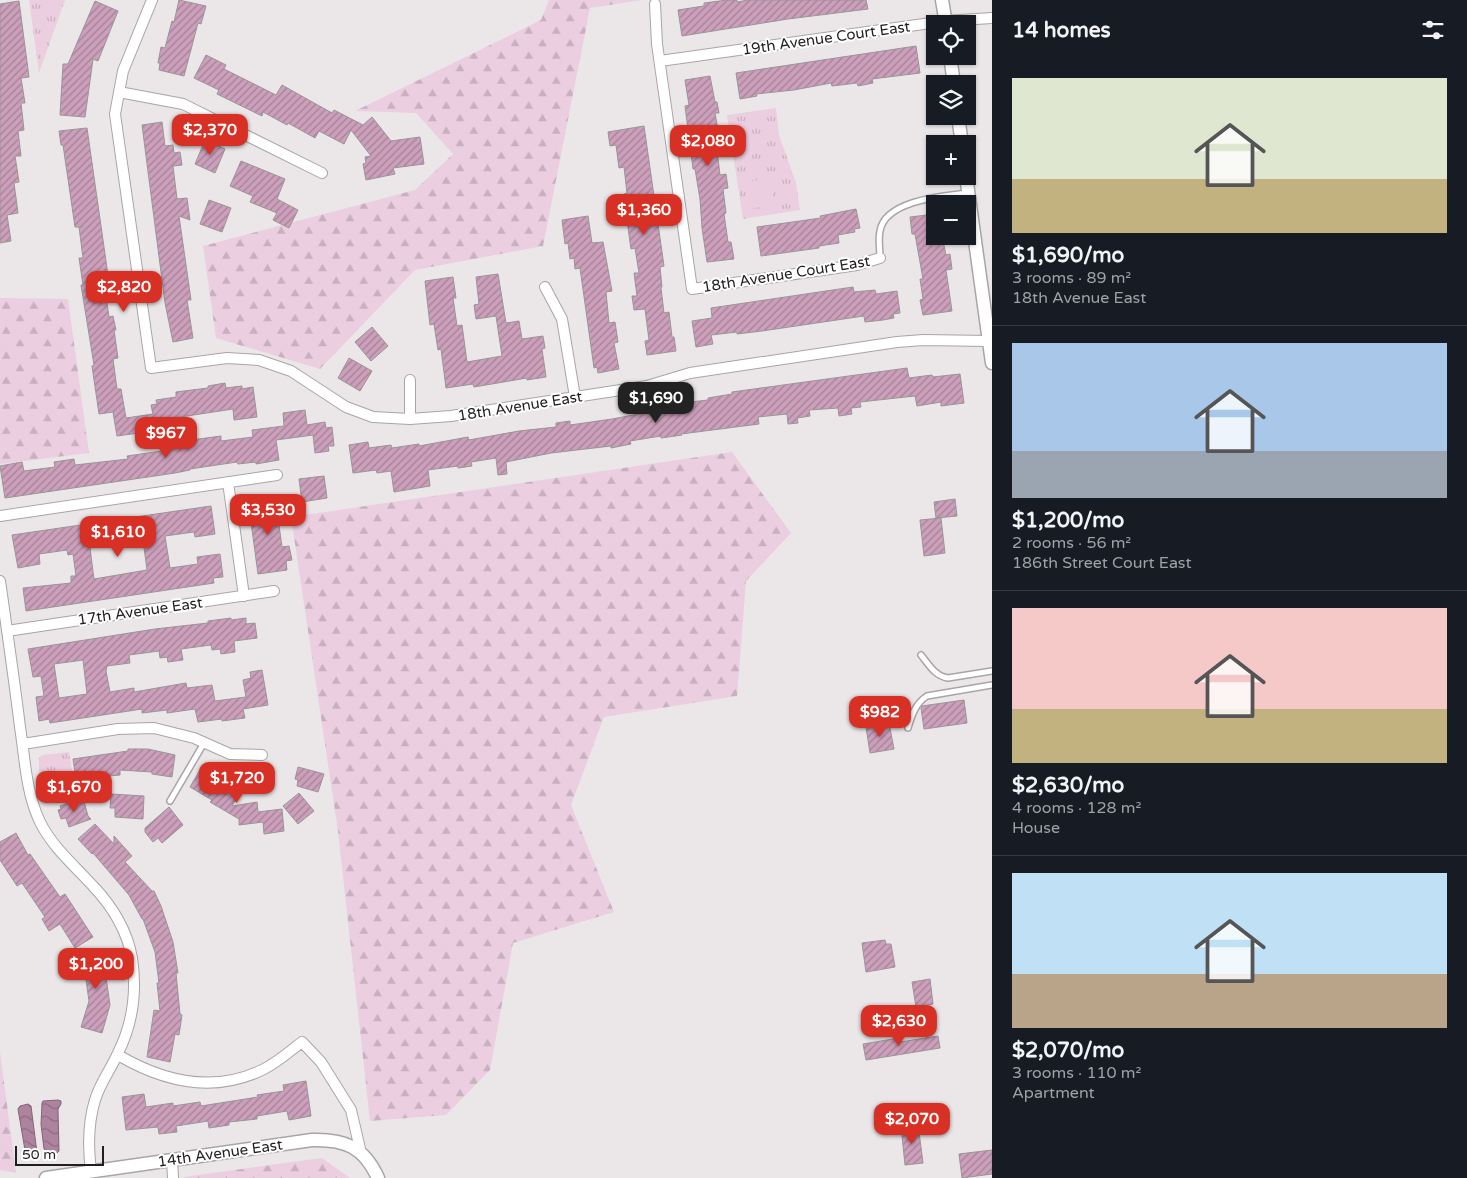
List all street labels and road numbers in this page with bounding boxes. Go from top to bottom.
street label: 19th Avenue Court East [741,17,912,59]
street label: 18th Avenue Court East [701,252,872,296]
street label: 18th Avenue East [456,387,584,425]
street label: 17th Avenue East [76,593,204,629]
street label: 14th Avenue East [156,1135,284,1171]

